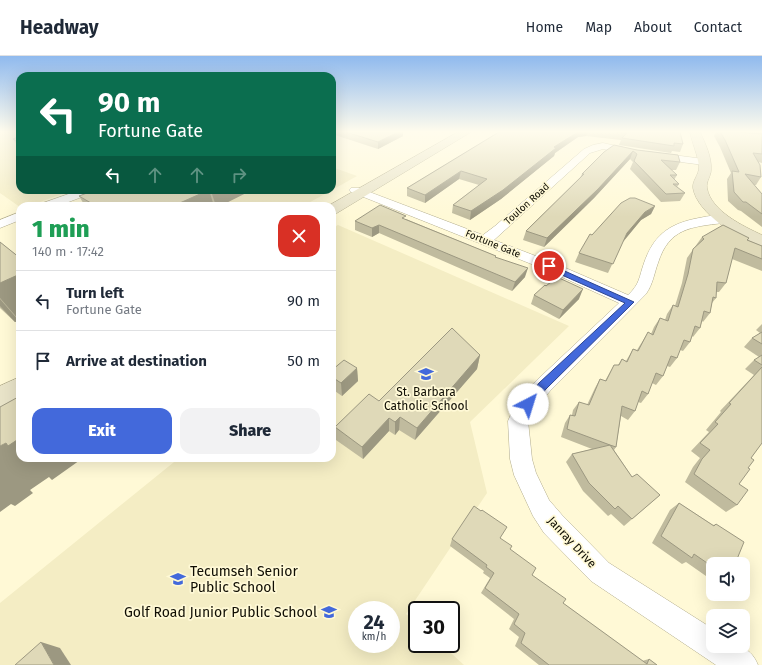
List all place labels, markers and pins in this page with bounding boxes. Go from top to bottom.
pin [532,249,566,283]
school or university icon: St. Barbara Catholic School [417,365,435,383]
place label: St. Barbara Catholic School [384,385,469,413]
place label: Tecumseh Senior Public School [190,563,298,596]
school or university icon: Tecumseh Senior Public School [169,570,187,588]
school or university icon: Golf Road Junior Public School [320,603,338,621]
place label: Golf Road Junior Public School [124,604,317,621]

